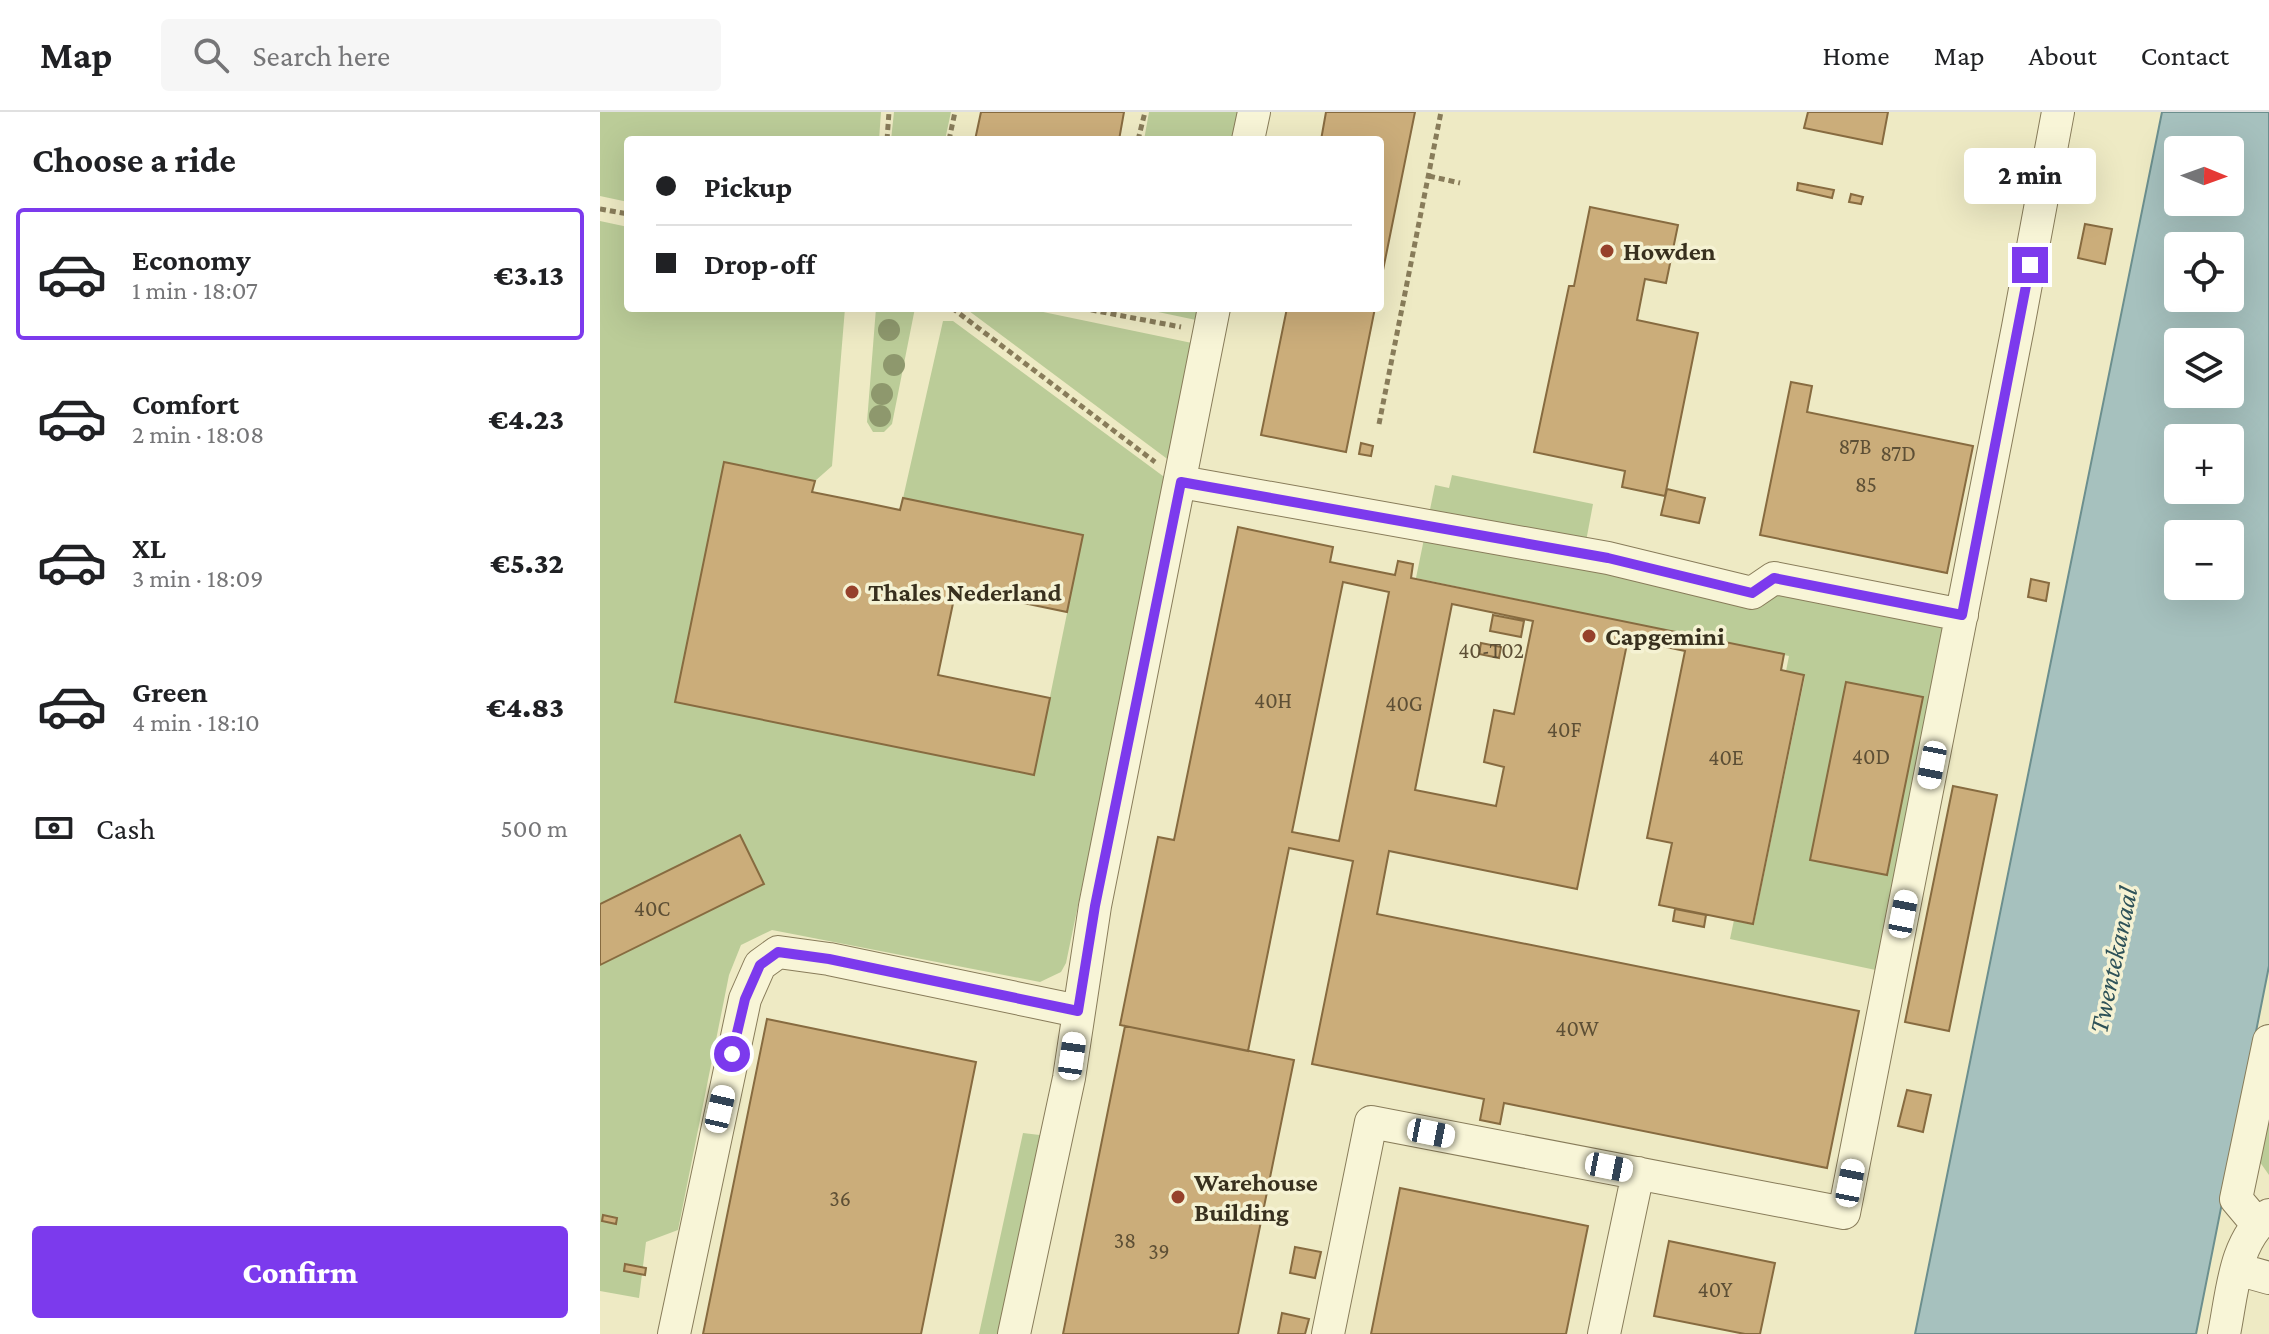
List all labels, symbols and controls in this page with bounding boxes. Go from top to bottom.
search box [161,19,721,91]
icon: search [189,33,233,77]
text: Map [40,34,113,76]
text: Search here [253,39,390,72]
text: Home [1823,40,1890,71]
text: Map [1934,40,1985,71]
text: About [2029,40,2097,71]
text: Contact [2141,40,2229,71]
north arrow [2164,136,2244,216]
map controls [2164,136,2244,600]
text: Choose a ride [32,140,236,180]
callout: 2 min [1964,149,2096,205]
text: 2 min [1998,161,2062,190]
text: Pickup [704,170,792,203]
button: locate [2164,232,2244,312]
place label: Howden [1623,237,1716,266]
icon: car [36,238,108,310]
marker: Howden [1598,242,1616,260]
text: Economy [132,243,251,276]
text: Drop-off [704,247,815,280]
route end [2012,247,2048,283]
text: €3.13 [494,258,564,291]
text: 1 min · 18:07 [132,276,258,305]
button: layers [2164,328,2244,408]
icon: car [36,382,108,454]
text: Comfort [132,387,239,420]
text: €4.23 [488,402,564,435]
text: 2 min · 18:08 [132,420,264,449]
button: + [2164,424,2244,504]
house number: 87B [1838,434,1872,459]
house number: 87D [1880,441,1916,466]
house number: 85 [1855,472,1877,497]
button: − [2164,520,2244,600]
icon: car [36,526,108,598]
text: XL [132,531,166,564]
text: €5.32 [490,546,564,579]
text: 3 min · 18:09 [132,564,263,593]
place label: Thales Nederland [868,578,1062,607]
marker: Thales Nederland [843,583,861,601]
place label: Capgemini [1605,622,1725,651]
marker: Capgemini [1580,627,1598,645]
house number: 40-T02 [1458,638,1524,663]
icon: car [36,670,108,742]
text: Green [132,675,208,708]
house number: 40H [1254,688,1292,713]
text: €4.83 [486,690,564,723]
house number: 40G [1385,691,1423,716]
text: 4 min · 18:10 [132,708,260,737]
house number: 40F [1547,717,1581,742]
car [1916,739,1948,791]
house number: 40D [1852,744,1890,769]
house number: 40E [1708,745,1744,770]
icon: cash [32,806,76,850]
text: Cash [96,812,155,845]
text: 500 m [501,814,568,843]
water label: Twentekanaal [2082,883,2144,1036]
car [1887,888,1919,940]
house number: 40C [634,896,670,921]
house number: 40W [1555,1016,1600,1041]
car [1057,1031,1087,1081]
route start [714,1036,750,1072]
car [703,1083,737,1135]
car [1405,1117,1457,1149]
car [1583,1151,1635,1183]
car [1834,1157,1866,1209]
place label: Warehouse Building [1193,1168,1318,1227]
house number: 36 [829,1186,851,1211]
marker: Warehouse Building [1169,1188,1187,1206]
button: Confirm [32,1226,568,1318]
house number: 38 [1114,1228,1136,1253]
house number: 39 [1148,1239,1170,1264]
house number: 40Y [1698,1277,1733,1302]

